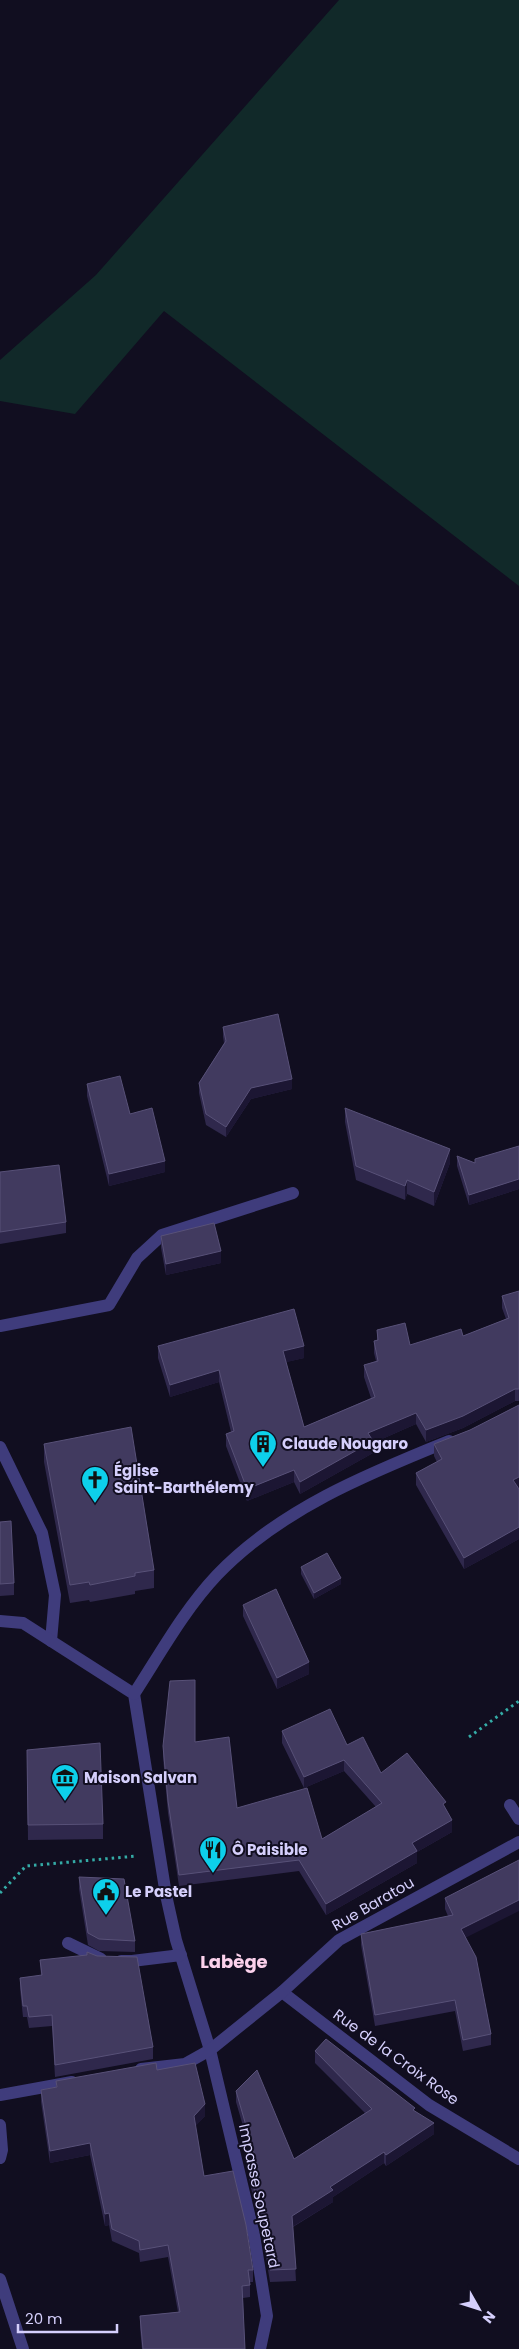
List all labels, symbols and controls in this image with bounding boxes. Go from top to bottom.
building icon: Claude Nougaro [248,1429,278,1468]
place label: Claude Nougaro [282,1433,408,1454]
place label: Église Saint-Barthélemy [114,1460,254,1498]
church icon: Église Saint-Barthélemy [80,1465,110,1504]
museum icon: Maison Salvan [50,1763,80,1802]
place label: Maison Salvan [84,1767,197,1788]
restaurant icon: Ô Paisible [198,1835,228,1874]
place label: Ô Paisible [232,1839,308,1860]
street label: Rue Baratou [328,1872,418,1936]
public building icon: Le Pastel [91,1877,121,1916]
place label: Le Pastel [125,1881,192,1902]
district label: Labège [200,1949,268,1974]
street label: Rue de la Croix Rose [329,2004,463,2109]
street label: Impasse Soupetard [234,2122,285,2270]
north arrow [454,2284,504,2334]
scale bar [18,2302,116,2334]
text: N [478,2307,500,2328]
text: 20 m [25,2308,63,2329]

